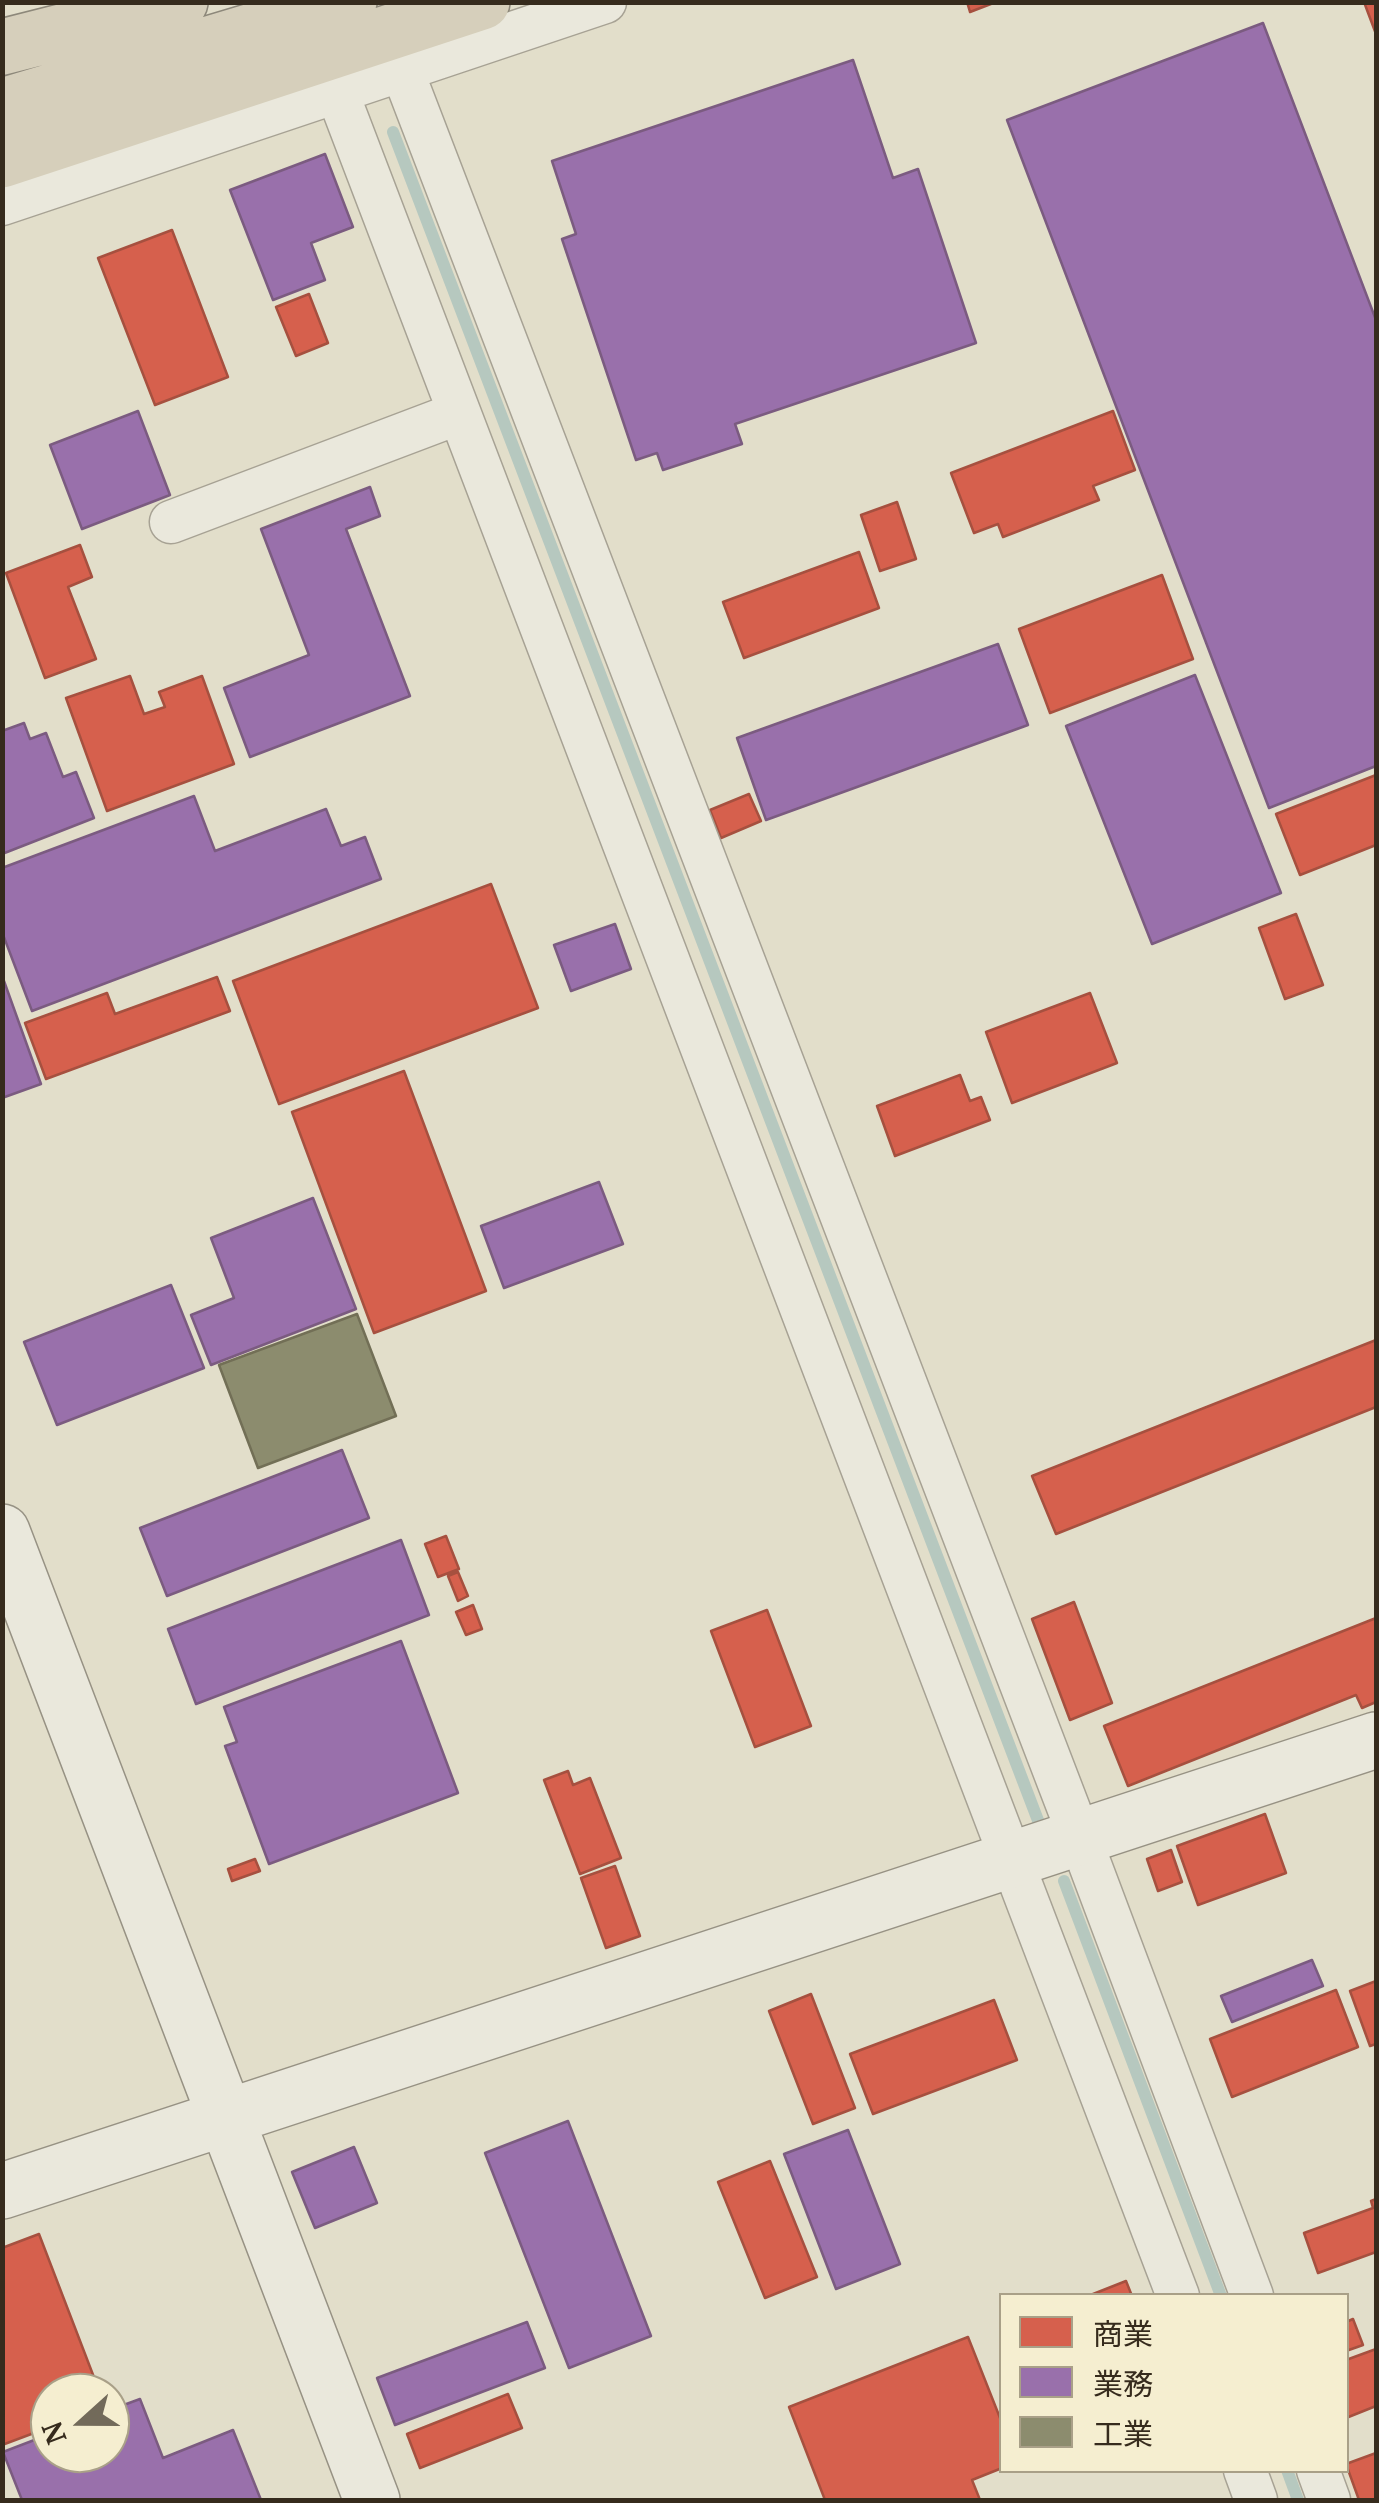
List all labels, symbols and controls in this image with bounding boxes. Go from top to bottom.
legend [999,2293,1349,2473]
text: 商業 [1093,2314,1153,2354]
text: 業務 [1093,2364,1153,2404]
north arrow [30,2373,130,2473]
text: 工業 [1093,2414,1153,2454]
text: N [32,2417,74,2450]

